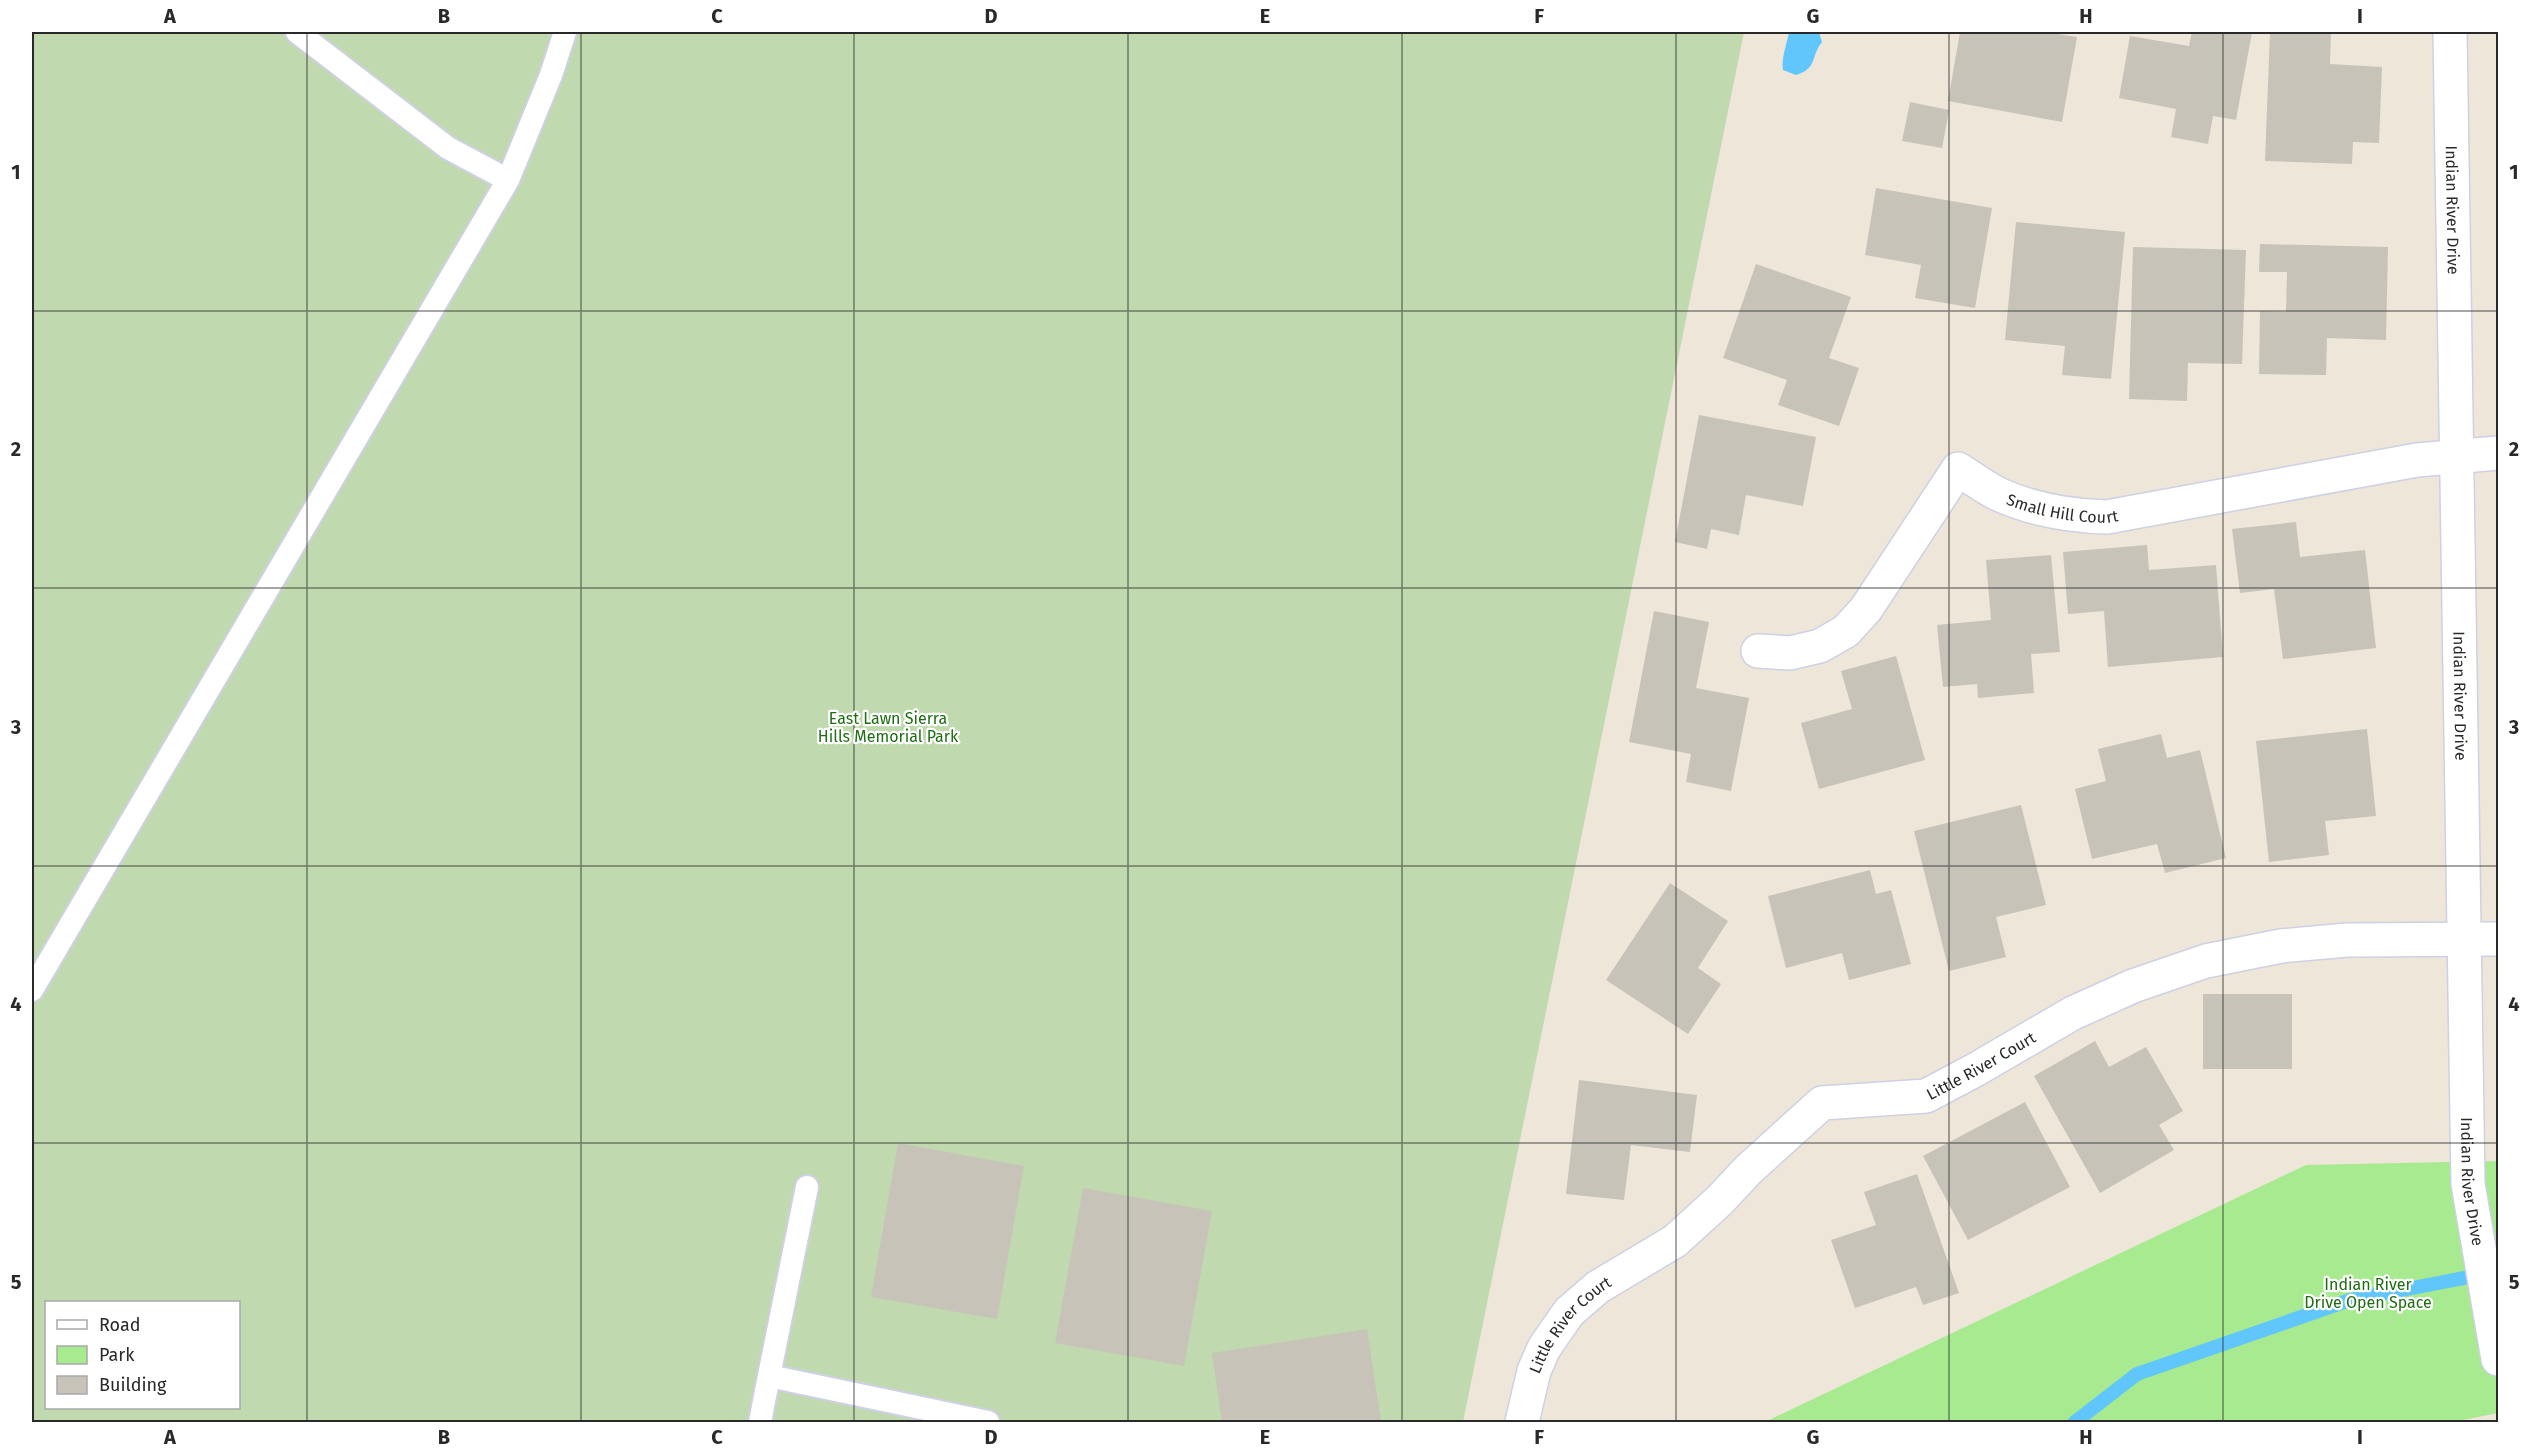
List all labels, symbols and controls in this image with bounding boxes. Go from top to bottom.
text: A [163,4,177,28]
text: B [438,4,450,28]
text: C [711,4,723,28]
text: D [984,4,998,28]
text: E [1260,4,1270,28]
text: F [1534,4,1544,28]
text: G [1807,4,1819,28]
text: H [2079,4,2093,28]
text: I [2357,4,2363,28]
street label: Indian River Drive [2442,145,2463,275]
text: 1 [11,160,21,184]
text: 1 [2509,160,2519,184]
text: 2 [11,437,21,461]
text: 2 [2509,437,2519,461]
street label: Small Hill Court [2004,489,2120,527]
street label: Indian River Drive [2450,631,2471,761]
park label: East Lawn Sierra Hills Memorial Park [818,709,959,746]
text: 3 [10,715,21,739]
text: 3 [2508,715,2519,739]
text: 4 [10,992,22,1016]
text: 4 [2508,992,2520,1016]
street label: Little River Court [1923,1027,2039,1104]
street label: Indian River Drive [2457,1117,2488,1247]
text: 5 [11,1270,22,1294]
text: 5 [2509,1270,2520,1294]
street label: Little River Court [1525,1272,1615,1376]
park label: Indian River Drive Open Space [2304,1275,2432,1312]
legend [45,1301,240,1409]
text: Road [99,1314,141,1336]
text: Park [99,1344,135,1366]
text: Building [99,1374,167,1396]
text: A [163,1425,177,1449]
text: B [438,1425,450,1449]
text: C [711,1425,723,1449]
text: D [984,1425,998,1449]
text: E [1260,1425,1270,1449]
text: F [1534,1425,1544,1449]
text: G [1807,1425,1819,1449]
text: H [2079,1425,2093,1449]
text: I [2357,1425,2363,1449]

